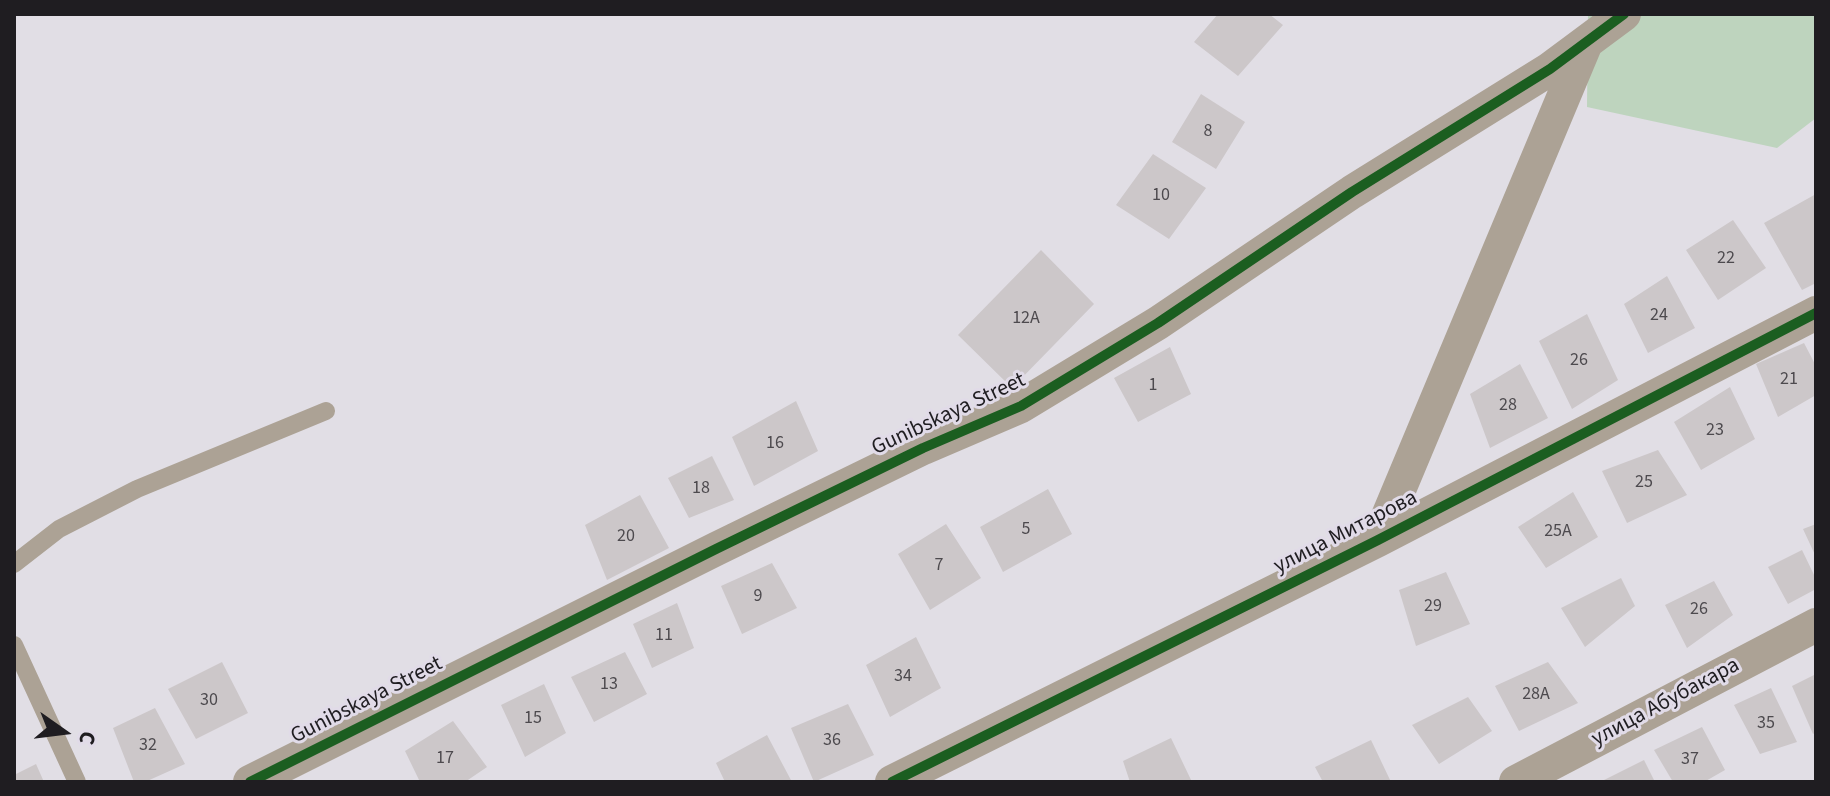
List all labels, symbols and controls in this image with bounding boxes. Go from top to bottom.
house number: 8 [1204,121,1212,143]
house number: 10 [1152,185,1170,207]
house number: 22 [1717,248,1735,270]
house number: 24 [1650,305,1668,327]
house number: 12А [1012,308,1040,330]
house number: 26 [1570,350,1588,372]
street label: Gunibskaya Street [868,368,1030,462]
house number: 21 [1780,369,1798,391]
house number: 1 [1149,375,1157,397]
house number: 28 [1499,395,1517,417]
house number: 23 [1706,420,1724,442]
house number: 16 [766,433,784,455]
house number: 25 [1635,472,1653,494]
house number: 18 [692,478,710,500]
street label: улица Митарова [1270,485,1422,581]
house number: 5 [1022,519,1030,541]
house number: 25А [1544,521,1572,543]
house number: 20 [617,526,635,548]
house number: 7 [935,555,943,577]
house number: 9 [754,586,762,608]
house number: 29 [1424,596,1442,618]
house number: 26 [1690,599,1708,621]
house number: 11 [655,625,673,647]
street label: Gunibskaya Street [287,651,447,751]
street label: улица Абубакара [1588,653,1744,753]
house number: 34 [894,666,912,688]
house number: 13 [600,674,618,696]
house number: 28А [1522,684,1550,706]
house number: 30 [200,690,218,712]
north arrow [24,692,104,772]
house number: 15 [524,708,542,730]
house number: 35 [1757,713,1775,735]
text: С [70,728,104,748]
house number: 36 [823,730,841,752]
house number: 32 [139,735,157,757]
house number: 17 [436,748,454,770]
house number: 37 [1681,749,1699,771]

